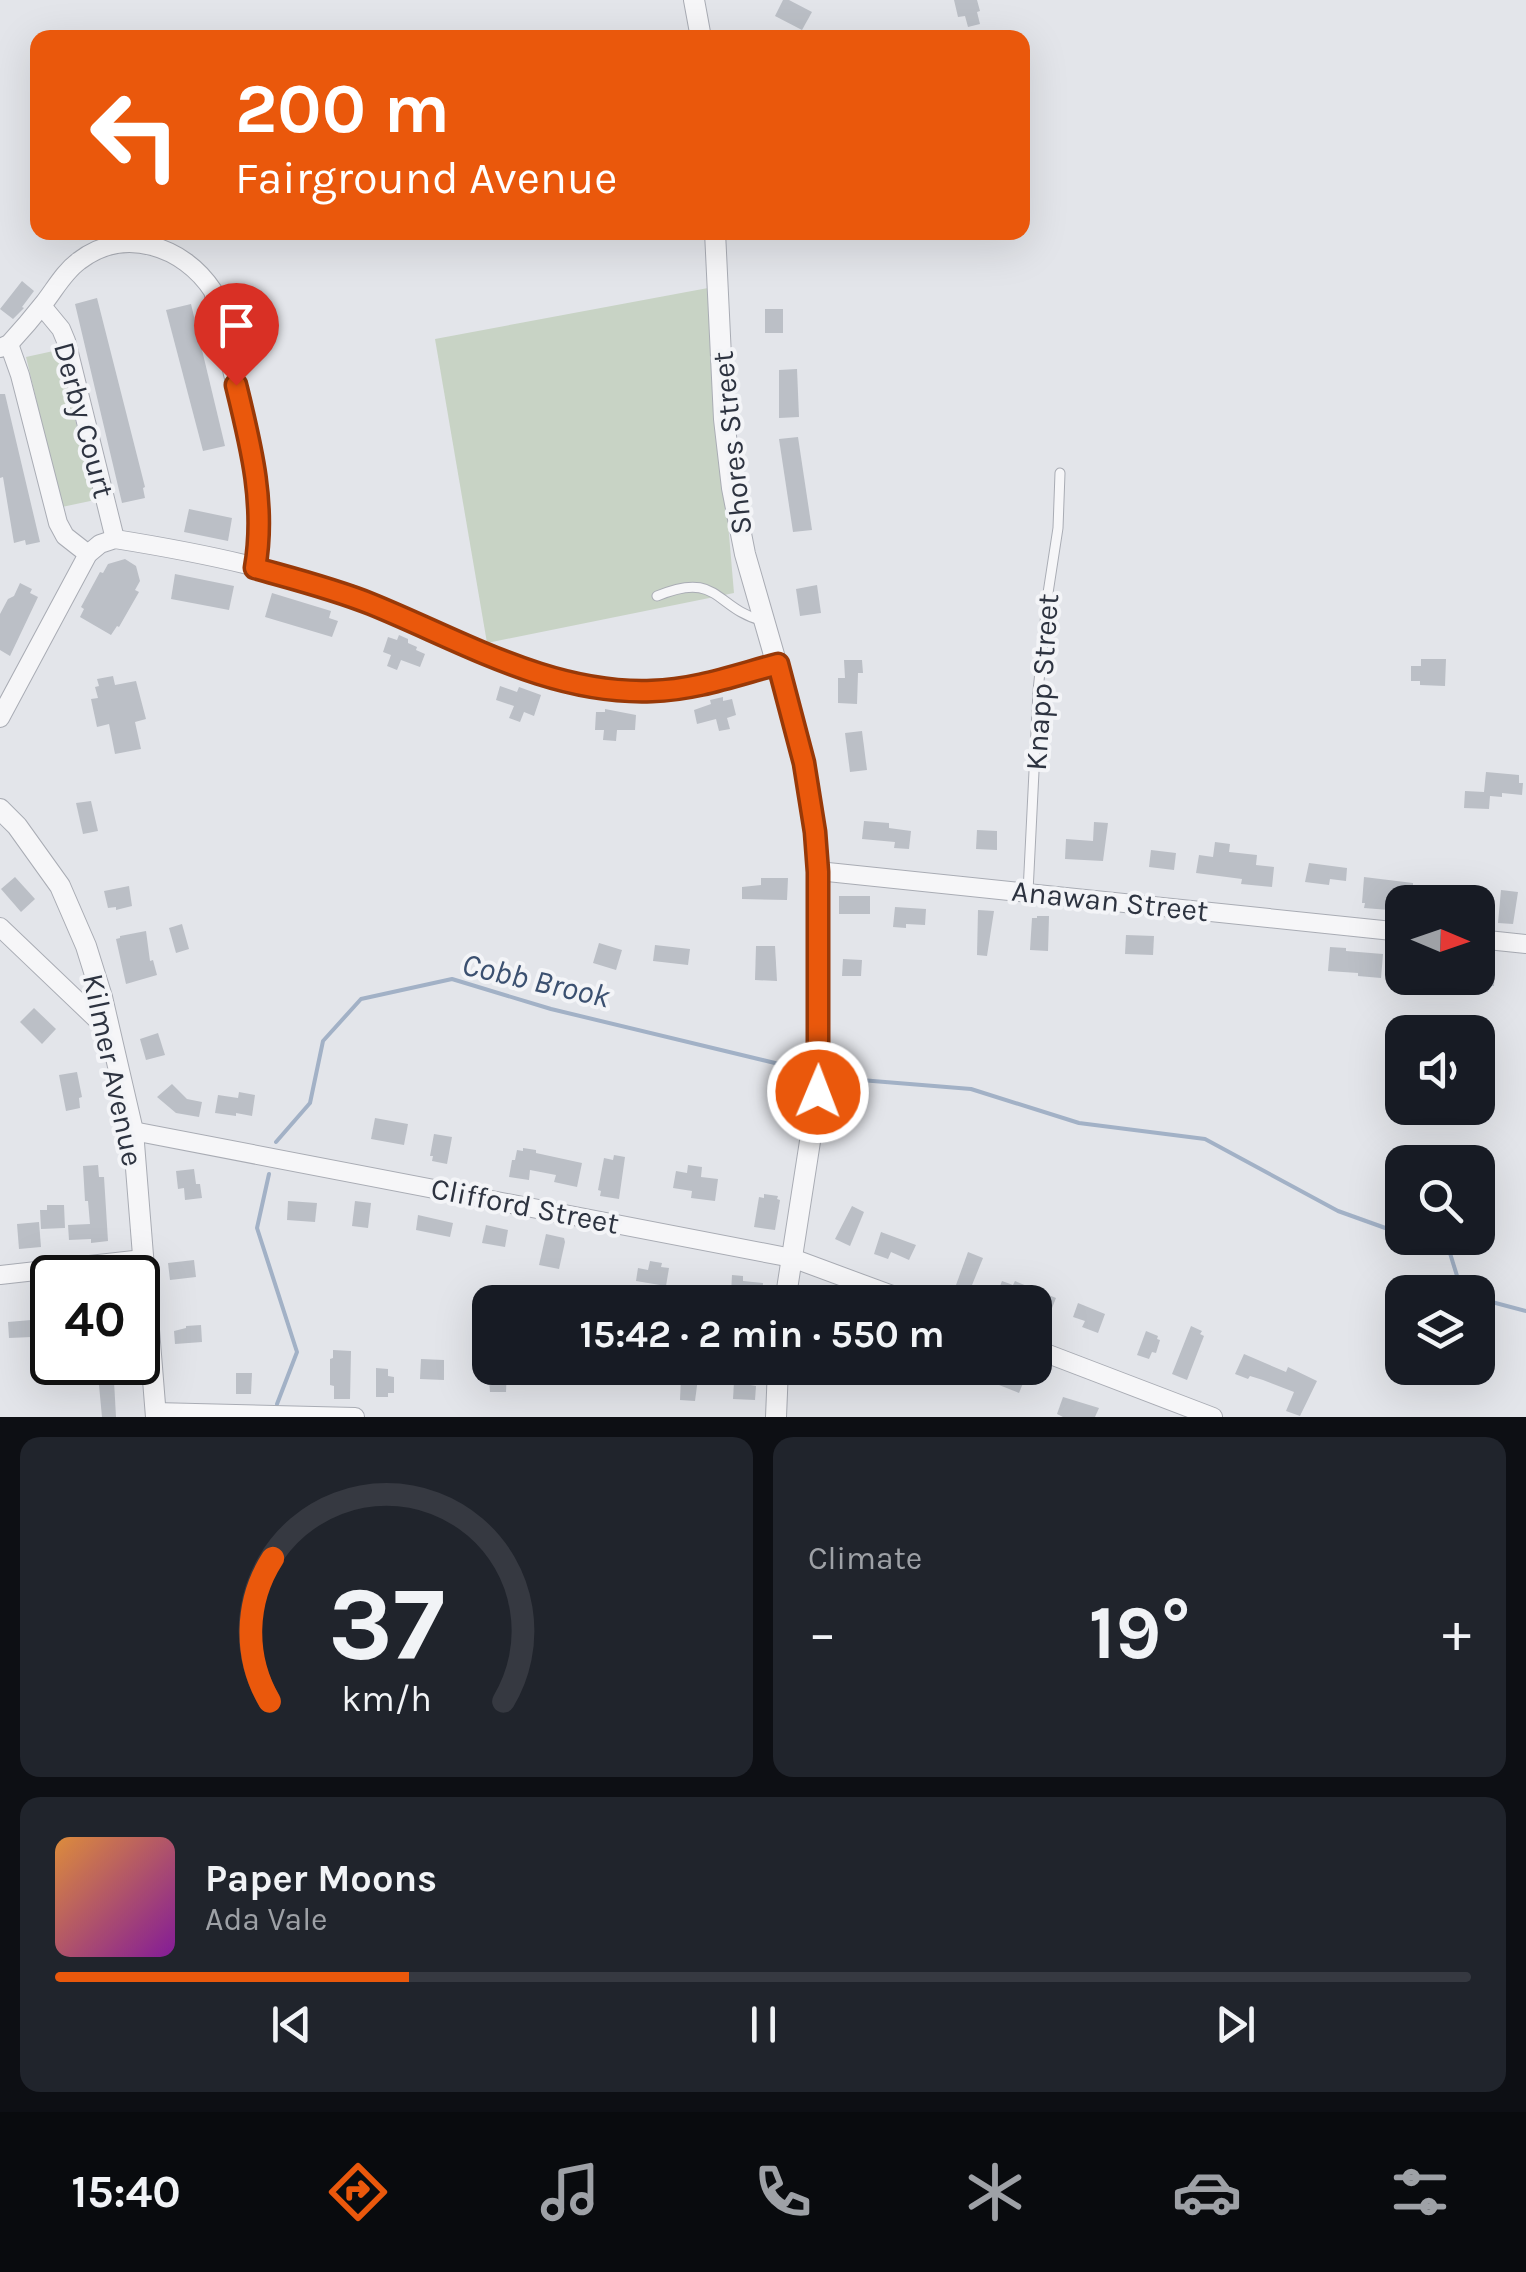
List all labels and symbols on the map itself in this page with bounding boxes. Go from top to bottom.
pin [194,283,279,386]
street label: Derby Court [46,338,122,502]
street label: Shores Street [704,350,760,536]
street label: Knapp Street [1018,592,1066,772]
street label: Anawan Street [1010,873,1210,929]
north arrow [1385,885,1495,995]
water label: Cobb Brook [458,946,614,1016]
street label: Kilmer Avenue [75,971,151,1169]
position arrow [766,1040,870,1144]
street label: Clifford Street [428,1170,622,1242]
speed limit sign: 40 [30,1255,160,1385]

